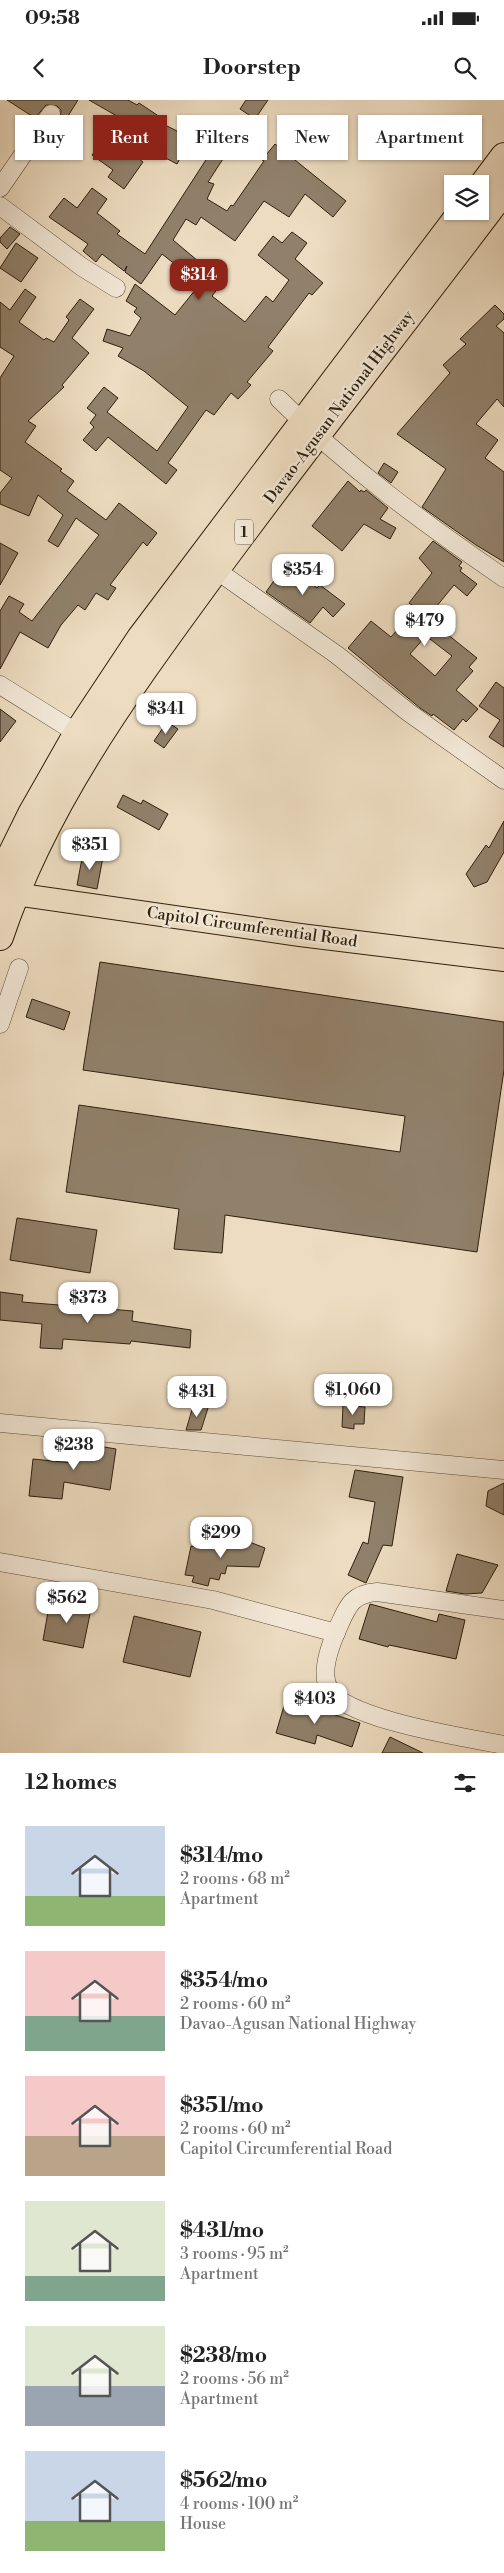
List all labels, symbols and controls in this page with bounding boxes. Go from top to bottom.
text: 09:58 [25,6,80,30]
icon: back [25,54,53,82]
text: Doorstep [203,54,301,81]
icon: search [451,54,479,82]
chip: Buy [15,115,83,160]
chip: Rent [93,115,167,160]
chip: Filters [177,115,267,160]
chip: New [277,115,348,160]
chip: Apartment [358,115,482,160]
map controls [444,175,489,220]
button: layers [444,175,489,220]
pin: $314 [169,258,229,301]
text: $314 [181,265,217,285]
street label: Davao-Agusan National Highway [260,306,418,507]
road number: 1 [235,520,253,544]
pin: $354 [273,554,333,596]
text: $354 [283,560,323,580]
pin: $479 [395,604,455,647]
text: $479 [406,611,444,631]
pin: $341 [136,692,196,735]
text: $341 [147,699,185,719]
pin: $351 [60,828,120,871]
text: $351 [72,835,108,855]
street label: Capitol Circumferential Road [146,902,358,952]
pin: $373 [58,1282,118,1324]
text: $373 [69,1288,107,1308]
pin: $1,060 [312,1374,394,1416]
pin: $431 [167,1376,227,1418]
text: $1,060 [325,1380,381,1400]
text: $431 [178,1382,216,1402]
pin: $238 [44,1428,104,1471]
text: $238 [54,1435,94,1455]
pin: $299 [191,1516,251,1559]
text: $299 [201,1523,241,1543]
pin: $562 [37,1582,97,1624]
text: $562 [47,1588,87,1608]
pin: $403 [285,1682,345,1725]
text: $403 [294,1689,336,1709]
icon: filters [451,1769,479,1797]
text: 12 homes [25,1770,117,1796]
text: $314/mo [180,1843,263,1869]
icon: home [65,1846,125,1906]
text: 2 rooms · 68 m² [180,1869,290,1889]
text: Apartment [180,1889,259,1909]
text: $354/mo [180,1968,268,1994]
icon: home [65,1971,125,2031]
text: 2 rooms · 60 m² [180,1994,291,2014]
text: Davao-Agusan National Highway [180,2014,416,2034]
text: $351/mo [180,2093,264,2119]
icon: home [65,2096,125,2156]
text: 2 rooms · 60 m² [180,2119,291,2139]
text: Capitol Circumferential Road [180,2139,392,2159]
text: $431/mo [180,2218,264,2244]
icon: home [65,2221,125,2281]
text: 3 rooms · 95 m² [180,2244,289,2264]
text: Apartment [180,2264,259,2284]
text: $238/mo [180,2343,267,2369]
icon: home [65,2346,125,2406]
text: 2 rooms · 56 m² [180,2369,289,2389]
text: Apartment [180,2389,259,2409]
text: $562/mo [180,2468,267,2494]
icon: home [65,2471,125,2531]
text: 4 rooms · 100 m² [180,2494,298,2514]
text: House [180,2514,226,2534]

